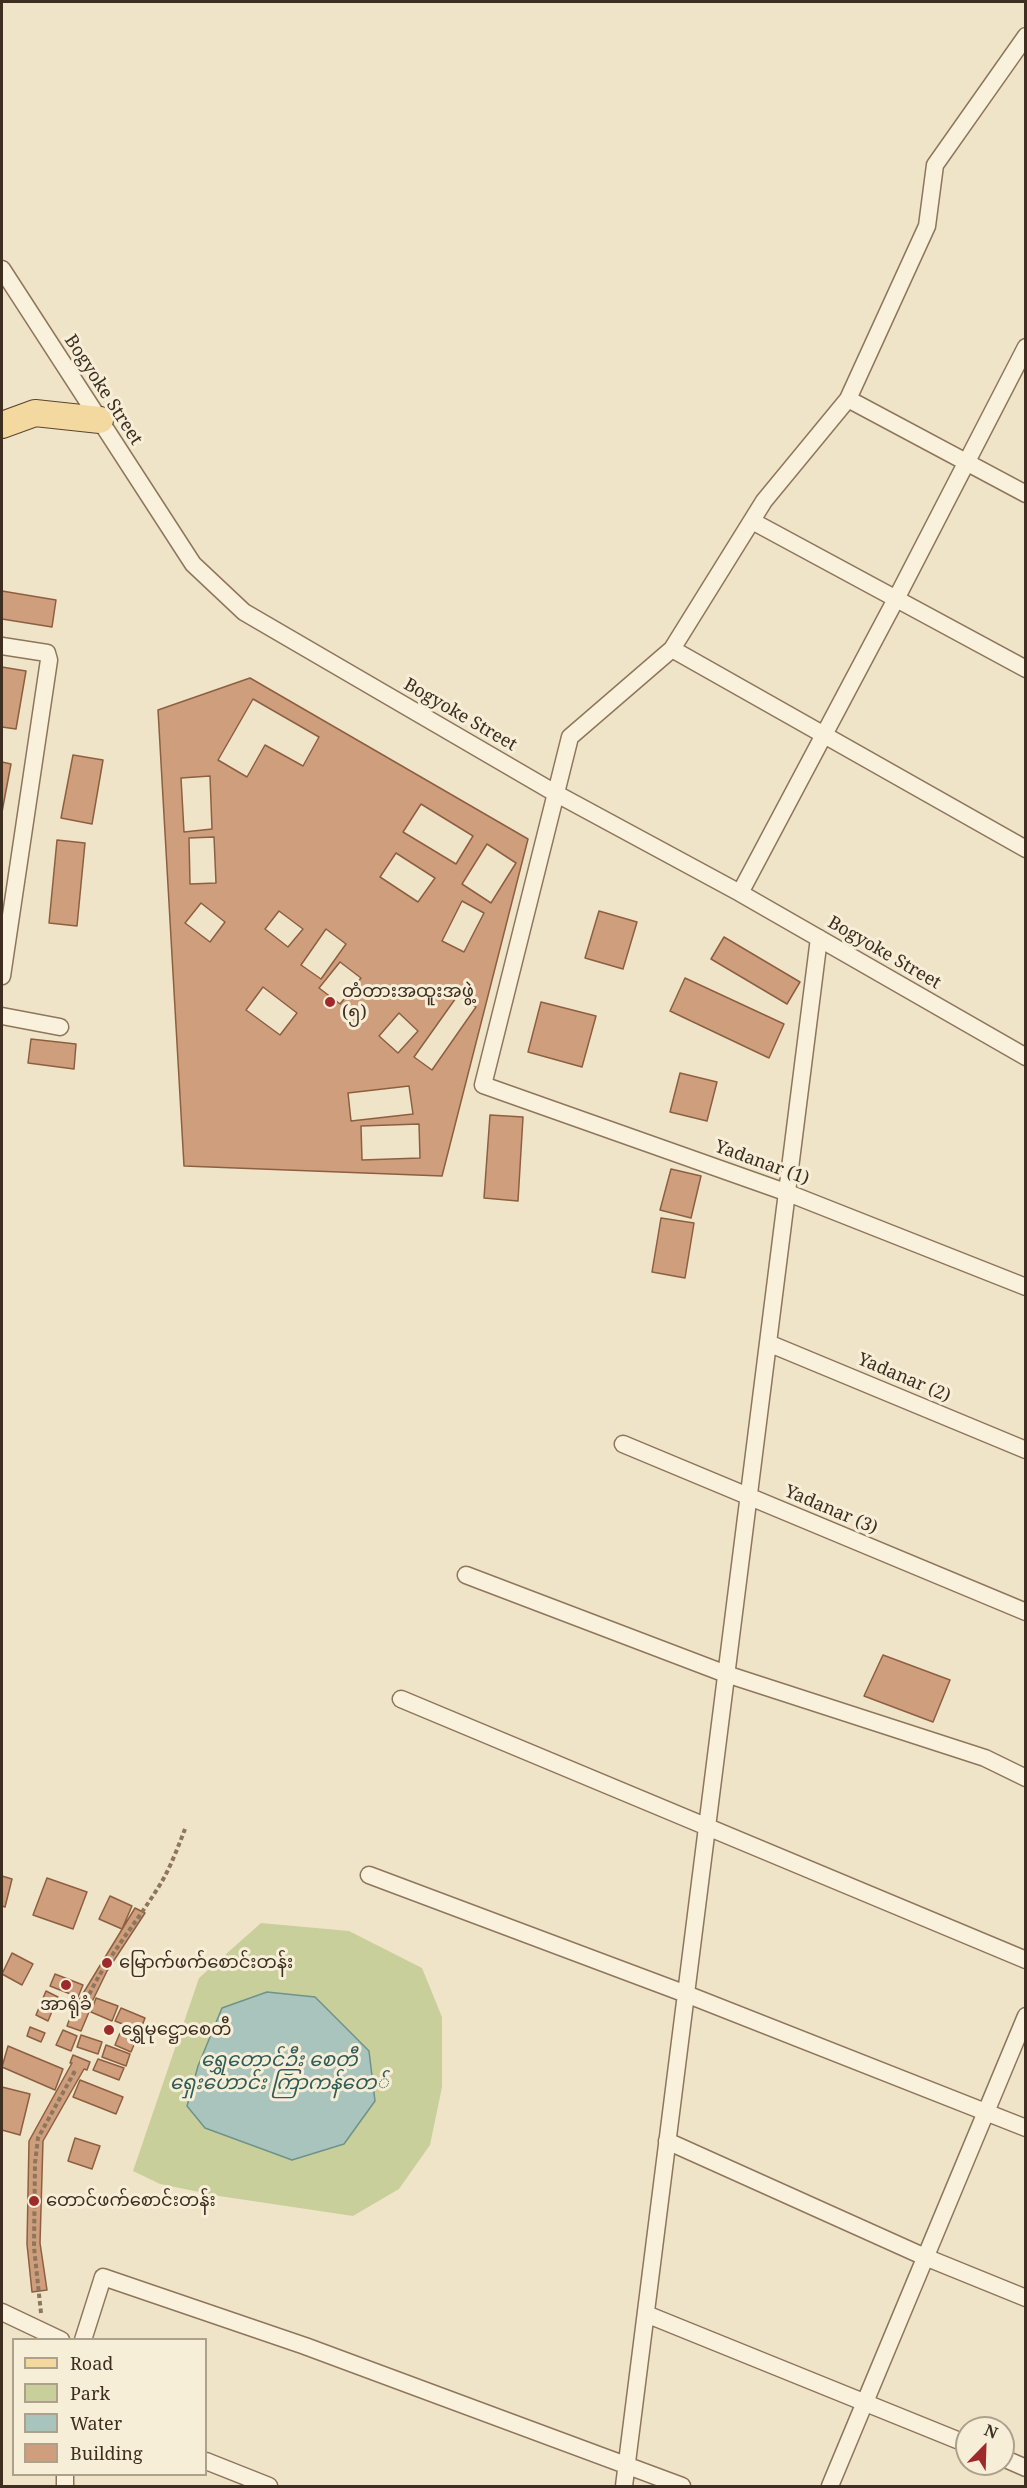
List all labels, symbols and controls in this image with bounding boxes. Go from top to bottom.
street label: Bogyoke Street [59,331,147,449]
street label: Bogyoke Street [400,674,520,756]
street label: Bogyoke Street [824,912,944,994]
place label: တံတားအထူးအဖွဲ့ (၅) [342,981,474,1024]
marker: တံတားအထူးအဖွဲ့ (၅) [323,995,337,1009]
street label: Yadanar (1) [712,1136,812,1190]
street label: Yadanar (2) [854,1349,954,1407]
street label: Yadanar (3) [781,1481,881,1539]
place label: မြောက်ဖက်စောင်းတန်း [119,1952,293,1974]
marker: မြောက်ဖက်စောင်းတန်း [100,1956,114,1970]
marker: အာရုံခံ [59,1978,73,1992]
place label: အာရုံခံ [40,1994,92,2016]
place label: ရွှေမုဋ္ဌောစေတီ [121,2019,231,2041]
marker: ရွှေမုဋ္ဌောစေတီ [102,2023,116,2037]
water label: ရွှေတောင်ဦး စေတီ ရှေး‌ဟောင်း ကြာကန်တေ် [170,2048,388,2095]
place label: တောင်ဖက်စောင်းတန်း [46,2190,216,2212]
marker: တောင်ဖက်စောင်းတန်း [27,2194,41,2208]
legend [12,2338,207,2476]
text: Road [70,2351,113,2375]
text: Park [70,2381,110,2405]
text: Water [70,2411,122,2435]
north arrow [955,2416,1015,2476]
text: N [981,2419,1001,2444]
text: Building [70,2441,143,2465]

